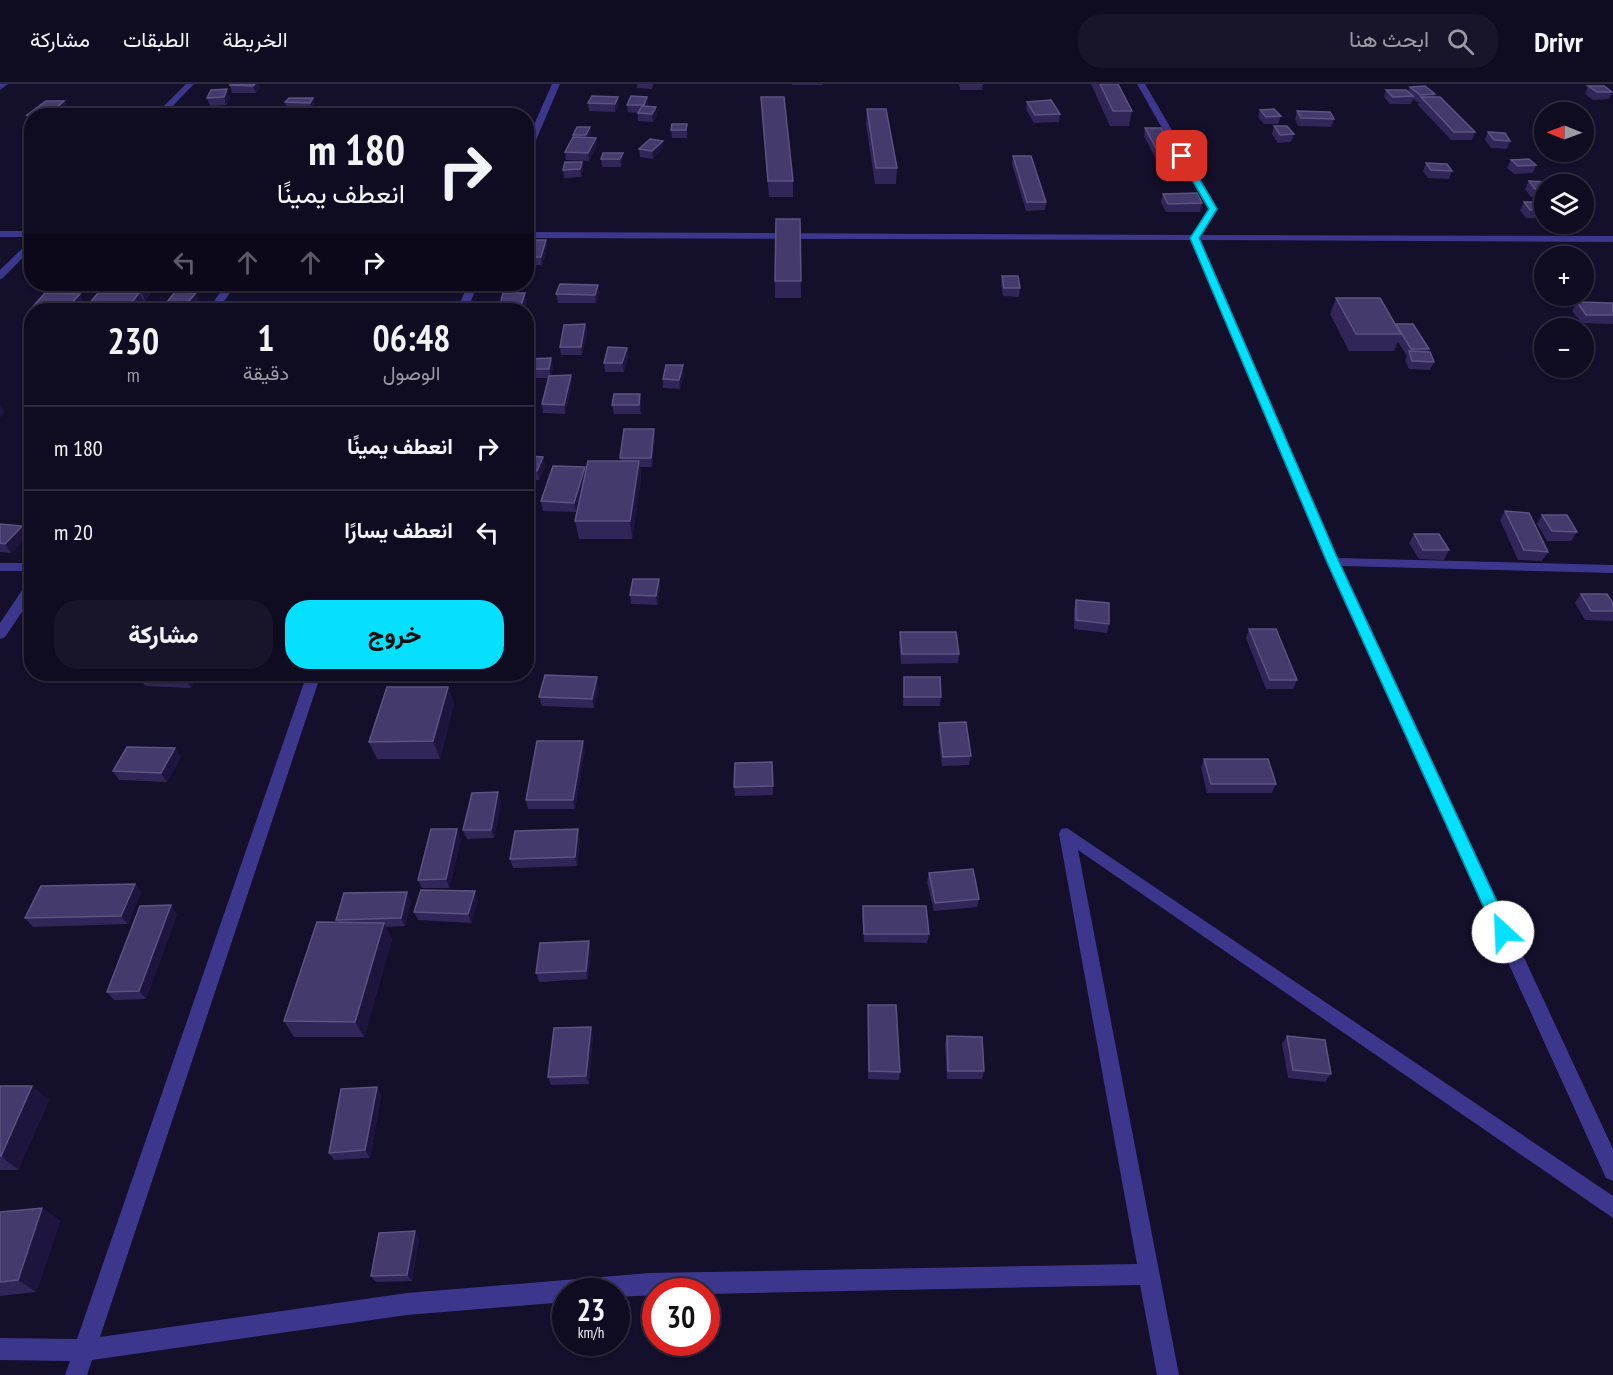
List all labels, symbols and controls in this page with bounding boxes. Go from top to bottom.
search box [1078,14,1498,68]
text: Drivr [1534,23,1583,60]
text: ابحث هنا [1349,25,1429,53]
icon: search [1444,25,1477,58]
text: مشاركة [30,26,90,53]
text: الطبقات [123,26,190,53]
text: الخريطة [223,26,288,53]
north arrow [1534,102,1594,162]
map controls [1534,102,1594,378]
text: 180 m [308,122,405,177]
pin [1156,130,1207,181]
icon: right [426,132,504,210]
icon: arrive [1165,139,1198,172]
button: layers [1534,174,1594,234]
text: انعطف يمينًا [277,176,405,210]
icon: left [168,246,201,279]
icon: ahead [231,246,264,279]
icon: ahead [294,246,327,279]
icon: right [357,246,390,279]
button: + [1534,246,1594,306]
text: 1 [257,314,274,361]
text: 06:48 [373,314,450,361]
text: 230 [108,317,159,364]
button: − [1534,318,1594,378]
text: دقيقة [243,360,289,386]
text: الوصول [383,360,440,386]
text: m [127,362,140,388]
text: انعطف يمينًا [347,432,453,460]
icon: right [471,432,504,465]
text: 180 m [54,434,103,462]
text: انعطف يسارًا [344,516,453,544]
icon: left [471,516,504,549]
text: 20 m [54,518,93,546]
button: مشاركة [54,600,273,669]
button: خروج [285,600,504,669]
position arrow [1471,900,1535,964]
speed limit sign: 30 [642,1278,720,1356]
text: 23 [577,1290,605,1329]
text: km/h [578,1323,604,1342]

